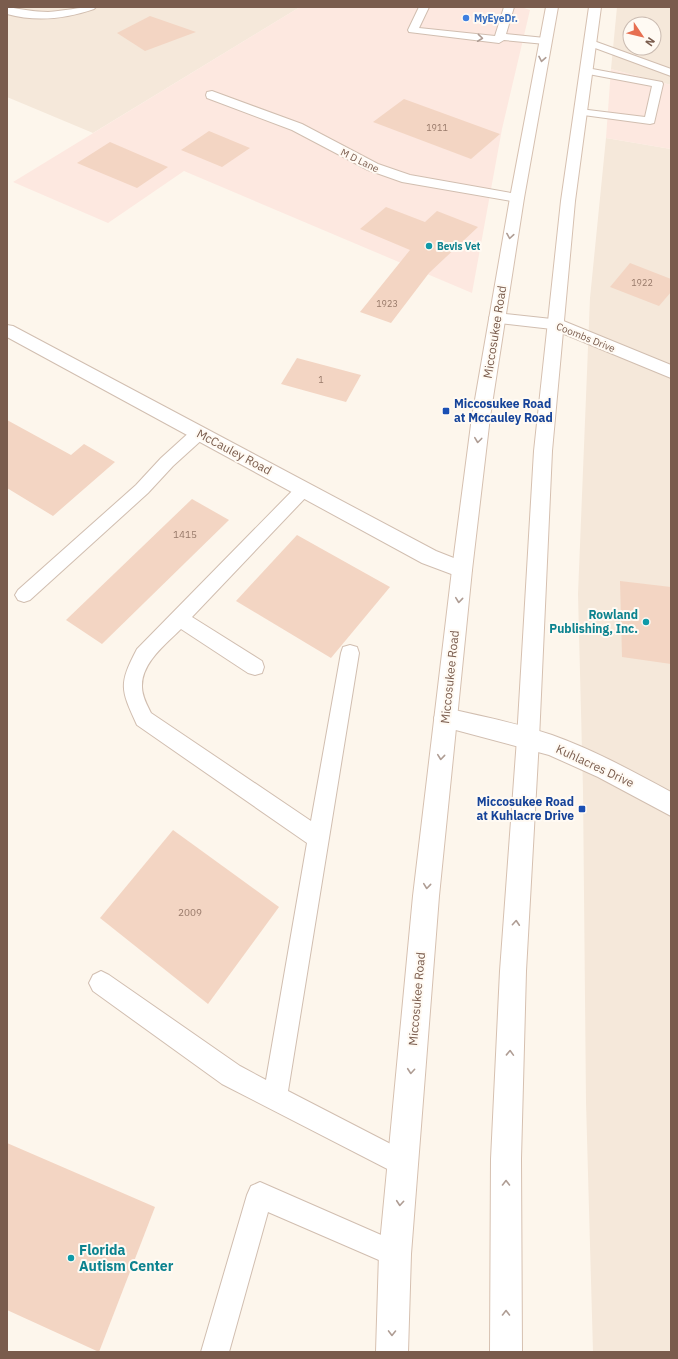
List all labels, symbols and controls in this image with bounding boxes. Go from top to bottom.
place label: MyEyeDr. [474,12,518,25]
marker: MyEyeDr. [461,13,471,23]
north arrow [622,16,662,56]
one-way arrow [477,33,483,42]
text: N [642,34,658,49]
one-way arrow [538,56,547,62]
house number: 1911 [426,122,448,133]
street label: M D Lane [338,146,382,176]
one-way arrow [506,233,515,239]
place label: Bevis Vet [437,240,481,253]
marker: Bevis Vet [424,241,434,251]
house number: 1922 [631,277,653,288]
street label: Miccosukee Road [480,284,509,379]
house number: 1923 [376,298,398,309]
street label: Coombs Drive [554,320,618,355]
house number: 1 [318,374,324,385]
place label: Miccosukee Road at Mccauley Road [454,396,553,425]
marker: Miccosukee Road at Mccauley Road [441,406,451,416]
street label: McCauley Road [194,426,274,478]
one-way arrow [474,437,483,443]
house number: 1415 [173,528,197,541]
one-way arrow [454,596,463,603]
place label: Rowland Publishing, Inc. [549,607,638,636]
marker: Rowland Publishing, Inc. [641,617,651,627]
street label: Miccosukee Road [437,630,462,724]
street label: Kuhlacres Drive [554,741,637,790]
one-way arrow [437,754,446,760]
place label: Miccosukee Road at Kuhlacre Drive [477,794,574,823]
marker: Miccosukee Road at Kuhlacre Drive [577,804,587,814]
one-way arrow [423,883,432,889]
house number: 2009 [178,906,202,919]
one-way arrow [512,920,521,926]
street label: Miccosukee Road [405,952,428,1046]
one-way arrow [506,1050,514,1056]
one-way arrow [407,1068,416,1074]
one-way arrow [502,1180,510,1186]
one-way arrow [395,1200,404,1206]
place label: Florida Autism Center [79,1241,174,1275]
marker: Florida Autism Center [66,1253,76,1263]
one-way arrow [502,1310,510,1316]
one-way arrow [388,1330,396,1336]

